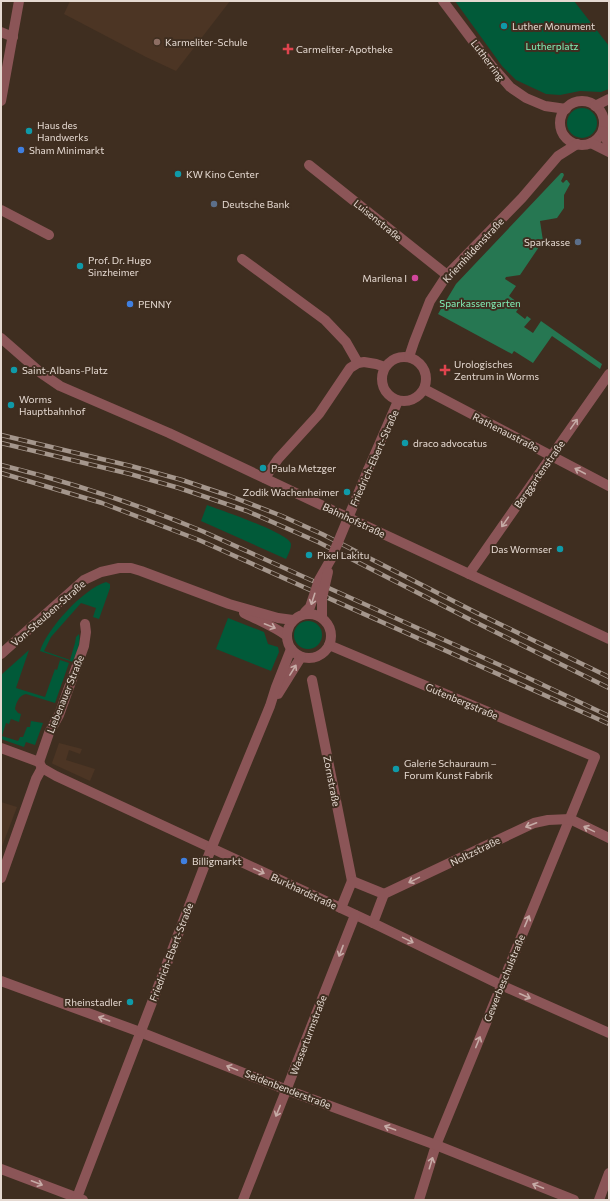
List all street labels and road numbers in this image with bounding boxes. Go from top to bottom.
street label: Lutherring [469,37,508,83]
street label: Luisenstraße [351,197,405,243]
street label: Kriemhildenstraße [440,215,506,285]
street label: Friedrich-Ebert-Straße [347,408,401,508]
street label: Rathenaustraße [471,410,541,454]
street label: Berggartenstraße [511,438,567,510]
street label: Bahnhofstraße [321,500,387,540]
street label: Von-Steuben-Straße [9,578,87,648]
street label: Liebenauer Straße [44,653,86,735]
street label: Gutenbergstraße [424,680,500,722]
street label: Zornstraße [321,755,343,807]
street label: Noltzstraße [448,834,502,868]
street label: Burkhardstraße [269,871,339,911]
street label: Friedrich-Ebert-Straße [147,901,195,1003]
street label: Gewerbeschulstraße [481,933,527,1023]
street label: Wasserturmstraße [287,993,329,1077]
street label: Seidenbenderstraße [243,1067,333,1111]

